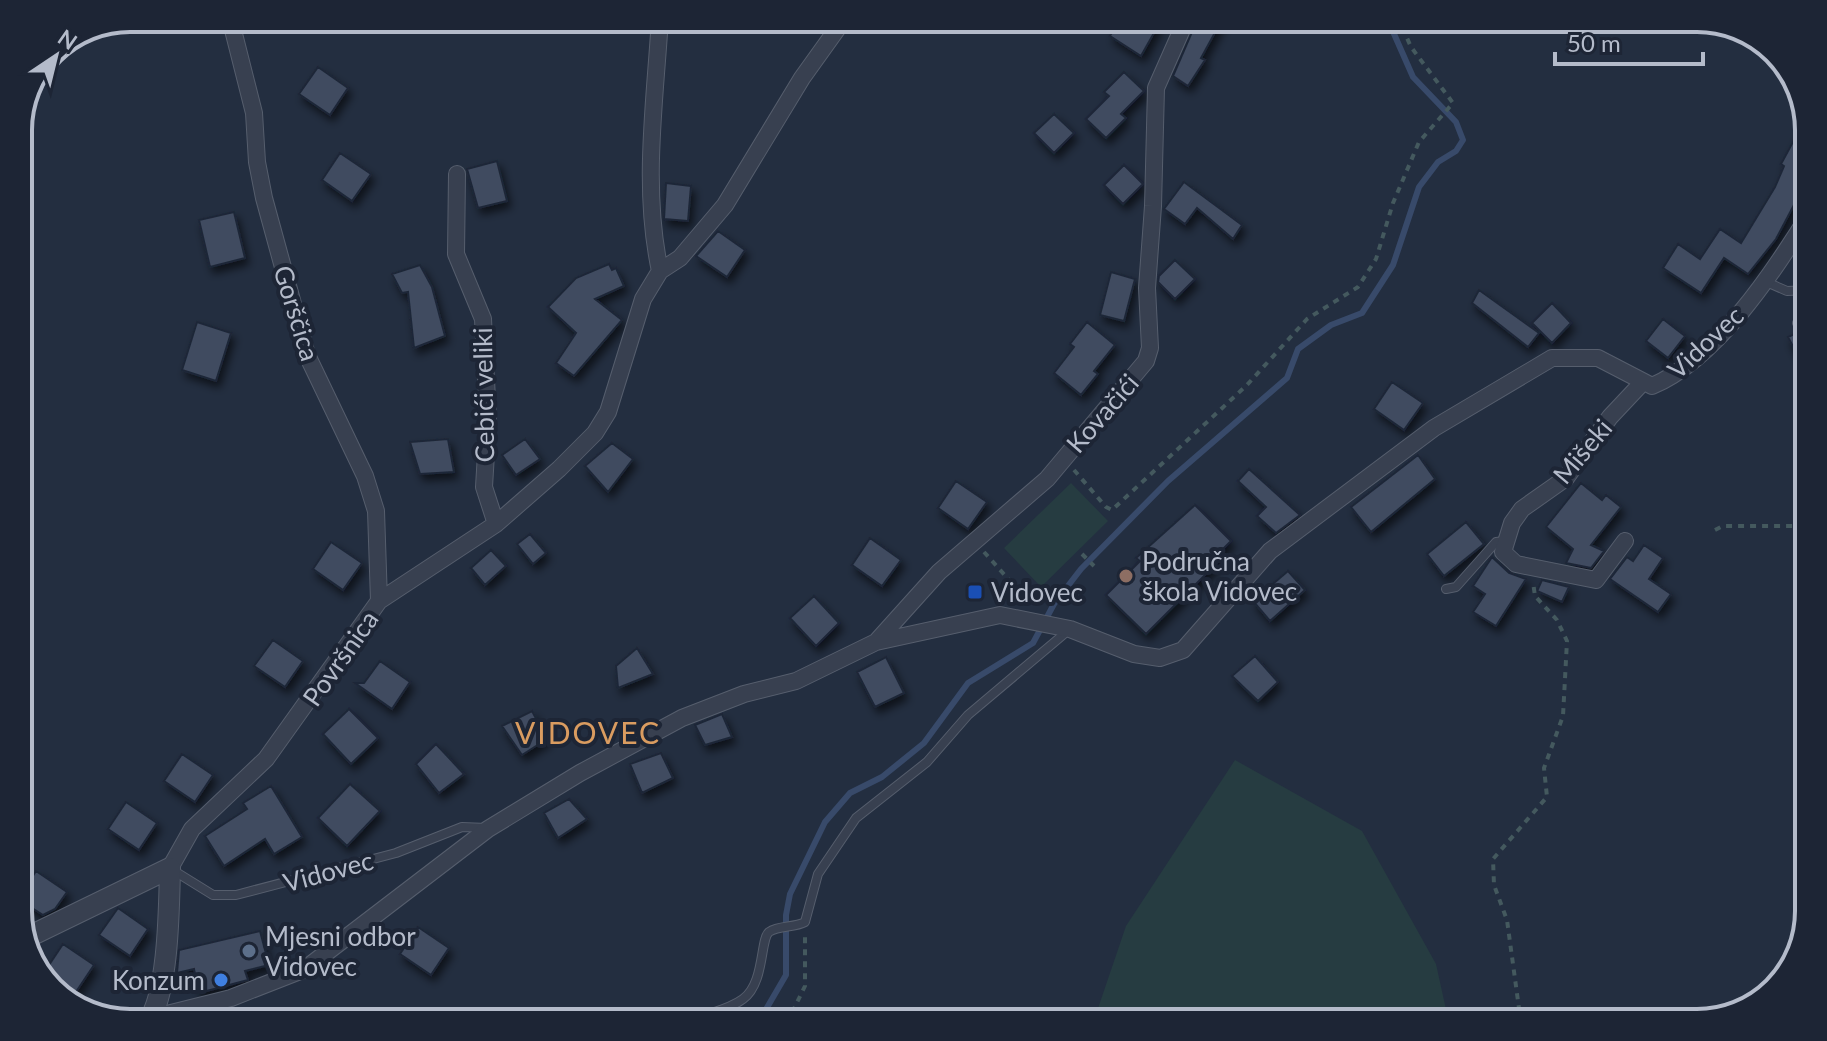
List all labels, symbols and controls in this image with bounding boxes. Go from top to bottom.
north arrow [16,16,96,96]
scale bar [1555,16,1703,66]
text: N [53,23,82,55]
text: 50 m [1567,28,1621,57]
street label: Gorščica [267,261,327,365]
street label: Vidovec [1660,299,1750,385]
street label: Cebići veliki [466,327,500,463]
street label: Kovačići [1059,367,1145,459]
street label: Mišeki [1546,412,1618,490]
place label: Područna škola Vidovec [1142,545,1297,607]
marker: Područna škola Vidovec [1117,567,1135,585]
place label: Vidovec [991,576,1083,608]
marker: Vidovec [966,583,984,601]
street label: Površnica [296,604,384,712]
district label: VIDOVEC [515,714,661,750]
street label: Vidovec [279,844,377,898]
place label: Mjesni odbor Vidovec [265,920,416,982]
marker: Mjesni odbor Vidovec [240,942,258,960]
place label: Konzum [112,964,205,996]
marker: Konzum [212,971,230,989]

